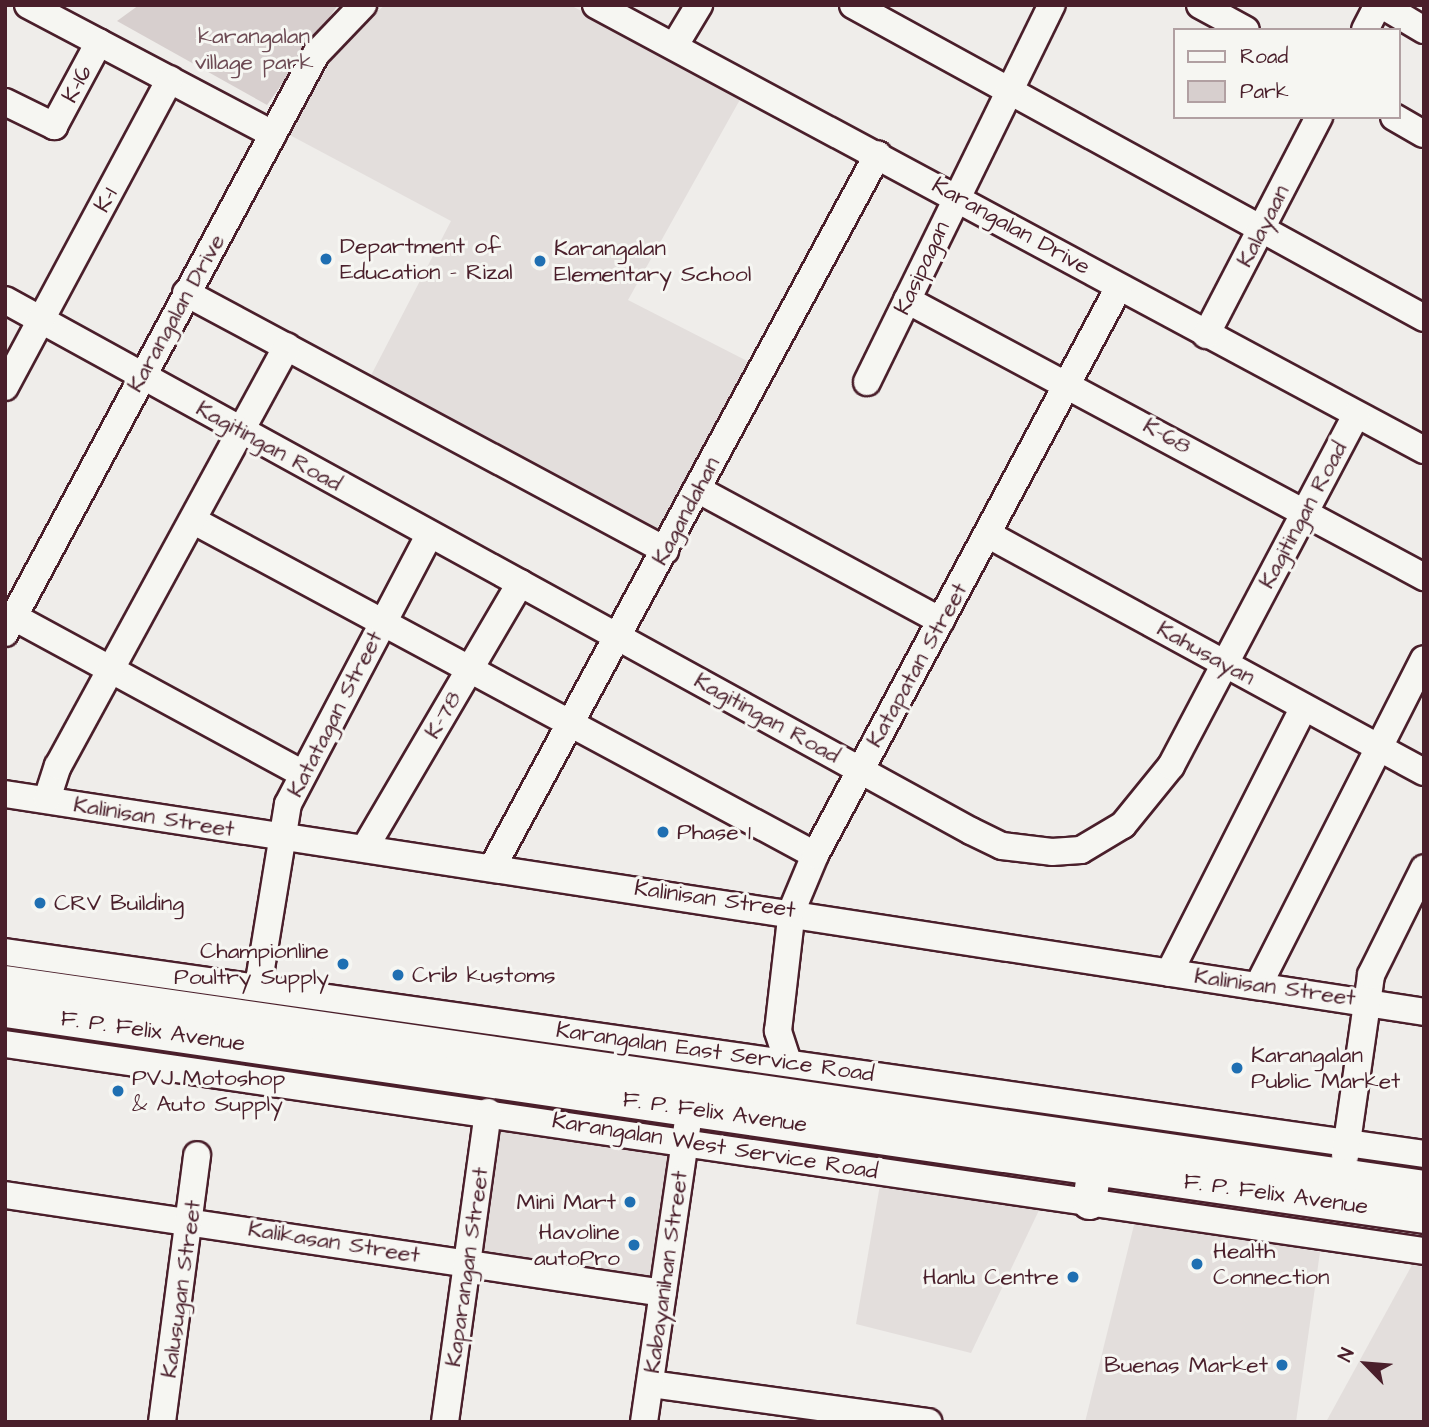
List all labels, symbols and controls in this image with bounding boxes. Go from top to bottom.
park label: karangalan village park [194,22,314,76]
legend [1174,28,1401,119]
text: Road [1240,42,1288,71]
street label: K-16 [56,61,98,107]
text: Park [1240,77,1289,106]
street label: Karangalan Drive [927,171,1095,281]
street label: Kalayaan [1231,180,1295,272]
street label: K-1 [88,183,124,217]
street label: Kasipagan [888,217,956,319]
street label: Karangalan Drive [121,229,231,397]
place label: Department of Education - Rizal [340,232,513,286]
place label: Karangalan Elementary School [554,234,751,288]
marker: Department of Education - Rizal [318,251,334,267]
marker: Karangalan Elementary School [532,253,548,269]
street label: Kagitingan Road [191,395,347,497]
street label: K-68 [1138,412,1196,460]
street label: Kagitingan Road [1253,437,1353,593]
street label: Kagandahan [646,452,726,570]
street label: Katapatan Street [860,578,974,752]
street label: Kahusayan [1152,615,1260,691]
street label: Katatagan Street [281,626,389,802]
street label: Kagitingan Road [689,667,845,769]
street label: K-78 [419,686,467,744]
street label: Kalinisan Street [72,791,236,843]
place label: Phase 1 [677,818,751,846]
marker: Phase 1 [655,824,671,840]
street label: Kalinisan Street [633,874,797,924]
place label: CRV Building [54,889,184,917]
marker: CRV Building [32,895,48,911]
place label: Championline Poultry Supply [174,937,329,991]
marker: Championline Poultry Supply [335,956,351,972]
place label: Crib kustoms [412,961,556,989]
street label: Kalinisan Street [1193,962,1357,1012]
marker: Crib kustoms [390,967,406,983]
street label: F. P. Felix Avenue [59,1004,247,1058]
street label: Karangalan East Service Road [554,1016,876,1088]
place label: Karangalan Public Market [1251,1041,1400,1095]
marker: Karangalan Public Market [1229,1060,1245,1076]
place label: PVJ Motoshop & Auto Supply [132,1064,285,1118]
marker: PVJ Motoshop & Auto Supply [110,1083,126,1099]
street label: F. P. Felix Avenue [621,1085,809,1139]
street label: Karangalan West Service Road [550,1107,880,1185]
street label: Kaparangan Street [439,1165,495,1369]
street label: F. P. Felix Avenue [1182,1167,1370,1221]
street label: Kabayanihan Street [638,1169,694,1375]
place label: Mini Mart [517,1188,616,1216]
marker: Mini Mart [622,1194,638,1210]
street label: Kalusugan Street [155,1198,207,1380]
street label: Kalikasan Street [246,1215,422,1269]
place label: Havoline autoPro [534,1218,620,1272]
marker: Havoline autoPro [626,1237,642,1253]
place label: Health Connection [1213,1237,1329,1291]
marker: Health Connection [1187,1254,1207,1274]
place label: Hanlu Centre [923,1263,1059,1291]
marker: Hanlu Centre [1065,1269,1081,1285]
north arrow [1331,1329,1401,1399]
text: N [1332,1344,1361,1366]
place label: Buenas Market [1104,1351,1268,1379]
marker: Buenas Market [1274,1357,1290,1373]

